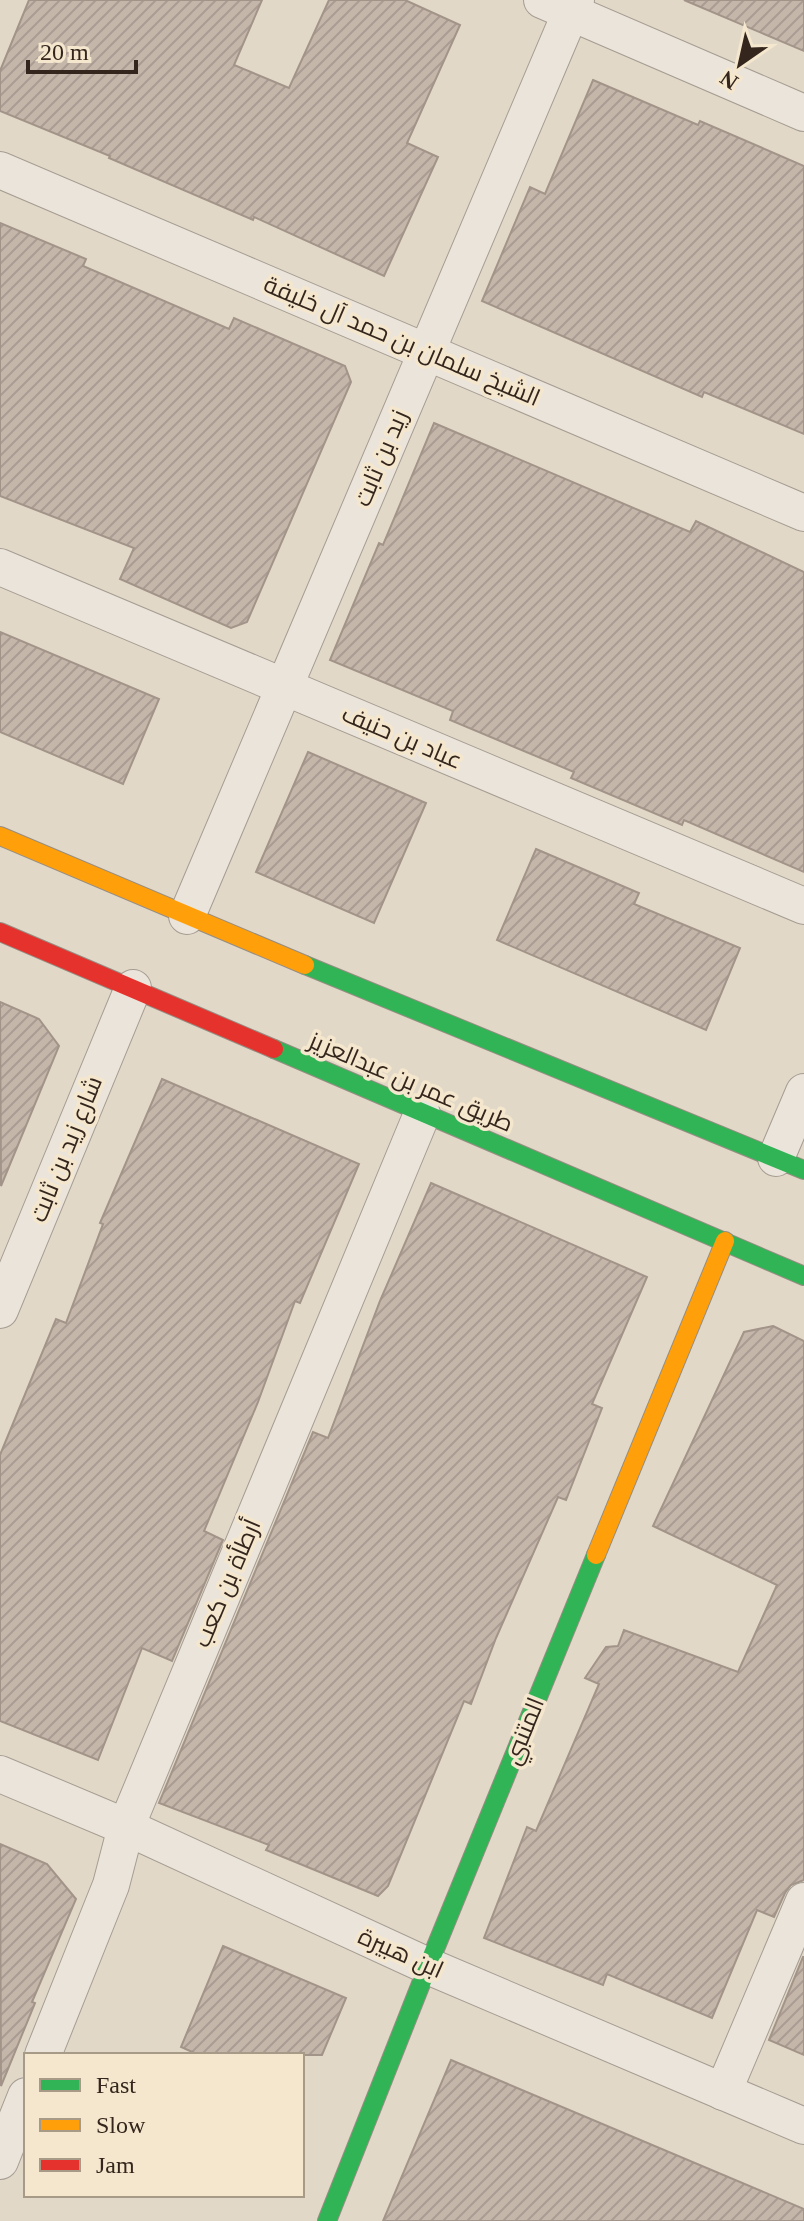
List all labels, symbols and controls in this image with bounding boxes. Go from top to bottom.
scale bar [28,24,136,74]
north arrow [700,24,780,104]
text: 20 m [40,39,89,65]
text: N [715,65,743,95]
street label: الشيخ سلمان بن حمد آل خليفة [259,271,544,414]
street label: زيد بن ثابت [349,406,414,510]
street label: عباد بن حنيف [338,700,466,775]
street label: طريق عمر بن عبدالعزيز [303,1027,517,1139]
street label: شارع زيد بن ثابت [25,1072,110,1227]
street label: أرطأة بن كعب [186,1514,267,1651]
street label: المتنبي [499,1694,555,1771]
street label: ابن هبيرة [354,1923,447,1984]
legend [24,2053,304,2197]
text: Fast [96,2072,136,2098]
text: Slow [96,2112,146,2138]
text: Jam [96,2152,135,2178]

